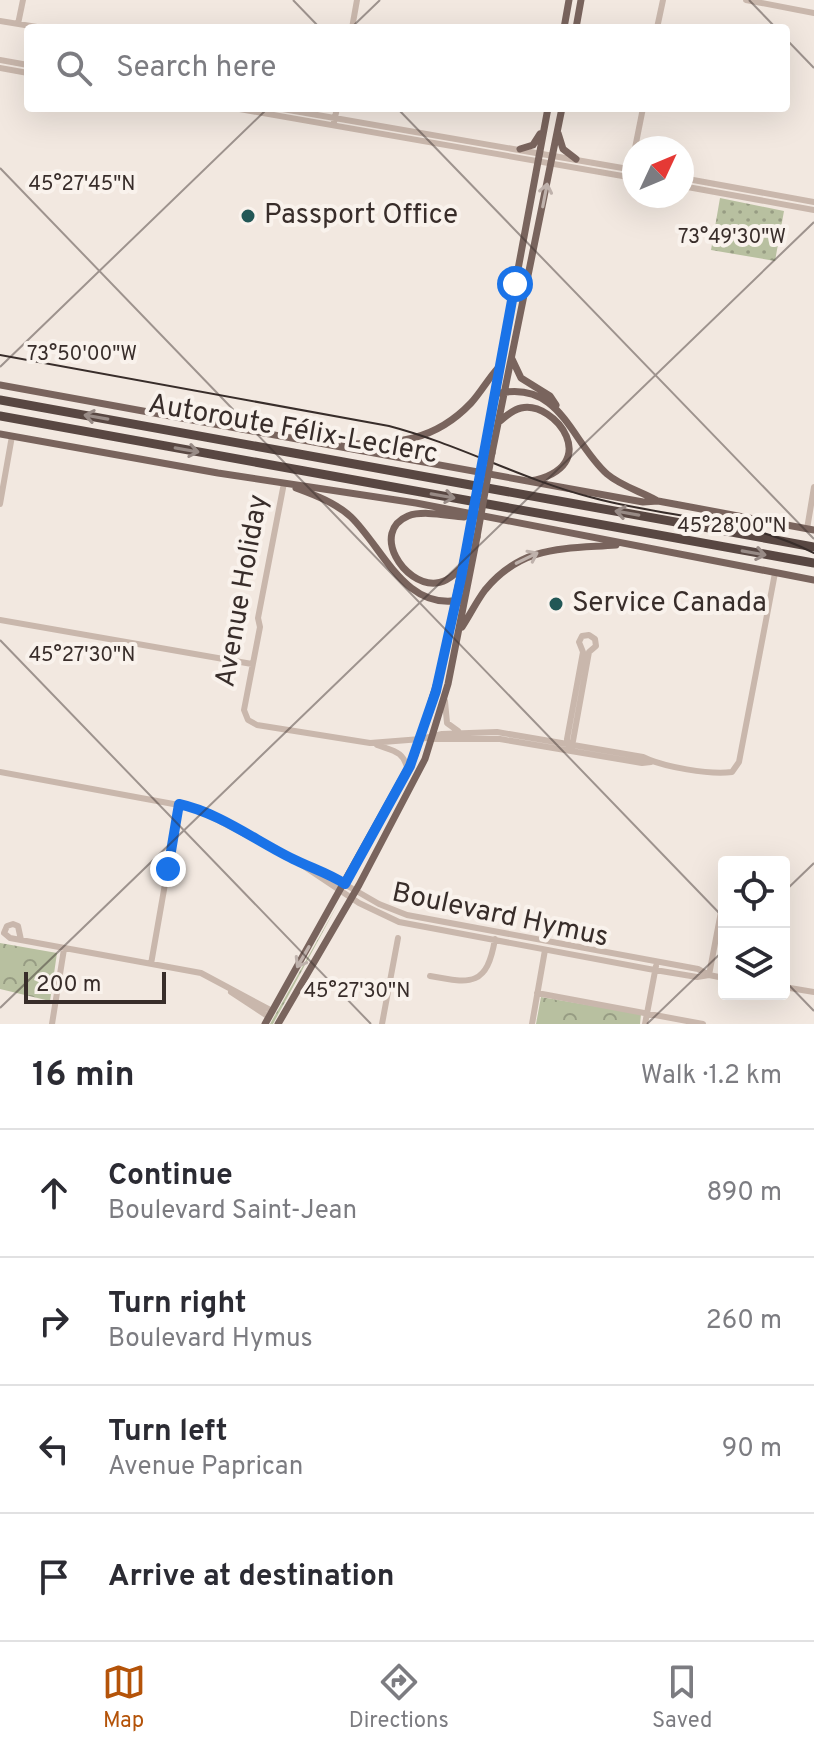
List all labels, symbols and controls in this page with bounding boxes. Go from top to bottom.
search box [24,24,790,112]
icon: search [52,46,96,90]
text: Search here [116,50,276,87]
north arrow [622,136,694,208]
text: 45°27'45"N [29,172,135,198]
one-way arrow [538,182,553,208]
place label: Passport Office [264,198,458,234]
marker: Passport Office [239,207,257,225]
text: 73°49'30"W [678,225,786,251]
route start [497,266,533,302]
text: 73°50'00"W [27,342,137,368]
street label: Autoroute Félix-Leclerc [145,387,441,473]
one-way arrow [83,409,109,424]
one-way arrow [174,443,199,458]
one-way arrow [430,490,455,505]
street label: Avenue Holiday [208,492,278,690]
one-way arrow [615,505,640,520]
text: 45°28'00"N [677,514,787,540]
one-way arrow [741,546,766,561]
one-way arrow [515,550,538,565]
place label: Service Canada [572,586,767,622]
marker: Service Canada [547,595,565,613]
text: 45°27'30"N [29,643,135,669]
route end [150,851,186,887]
map controls [718,856,790,1000]
button: locate [718,856,790,928]
street label: Boulevard Hymus [388,875,612,957]
button: layers [718,928,790,1000]
one-way arrow [295,945,310,969]
scale bar [24,968,166,1004]
text: 200 m [36,972,101,999]
text: 45°27'30"N [304,979,410,1005]
text: 16 min [32,1055,135,1098]
text: Walk · 1.2 km [641,1060,782,1093]
text: Continue [108,1158,233,1195]
icon: ahead [32,1171,76,1215]
text: 890 m [706,1177,782,1210]
text: Boulevard Saint-Jean [108,1195,357,1228]
text: Turn right [108,1286,246,1323]
icon: right [32,1299,76,1343]
text: 260 m [706,1305,782,1338]
text: Boulevard Hymus [108,1323,313,1356]
text: Turn left [108,1414,228,1451]
icon: left [32,1427,76,1471]
text: 90 m [722,1433,782,1466]
text: Avenue Paprican [108,1451,303,1484]
icon: arrive [32,1555,76,1599]
text: Arrive at destination [108,1559,394,1596]
tab: Map [102,1660,146,1735]
tab: Directions [349,1660,449,1735]
tab: Saved [652,1660,712,1735]

